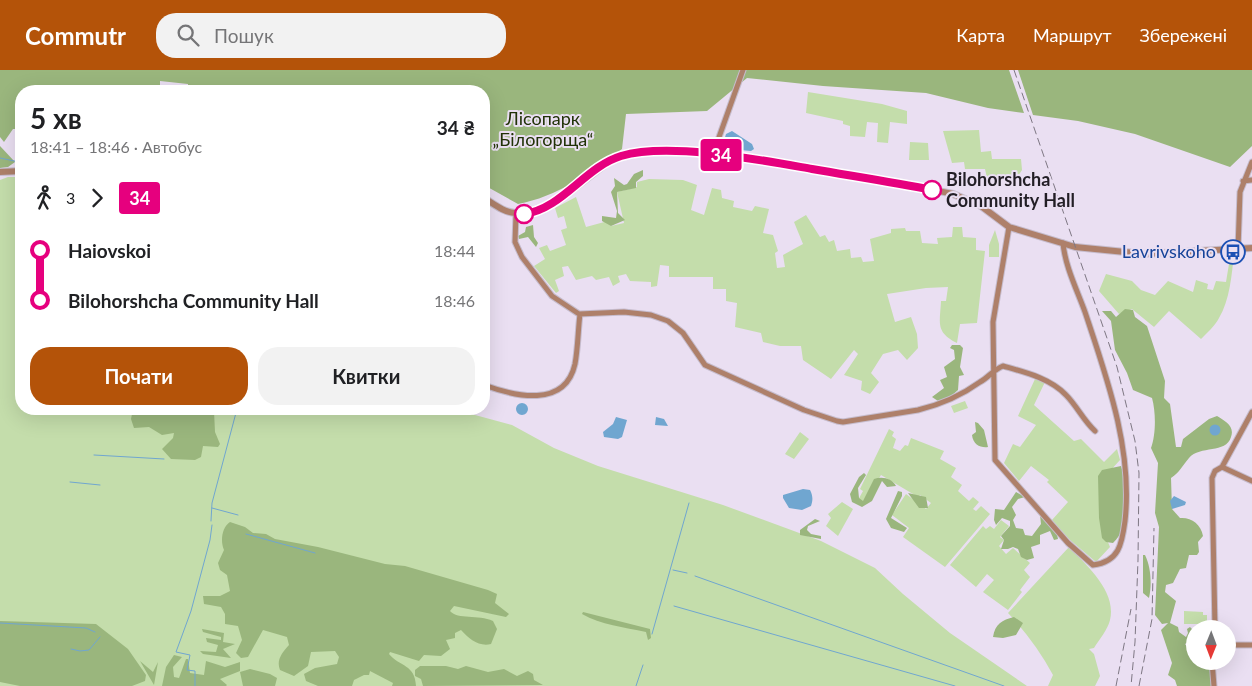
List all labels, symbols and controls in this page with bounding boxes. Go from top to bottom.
search box [156,13,506,58]
text: Commutr [25,21,126,50]
icon: search [174,21,202,49]
text: Пошук [214,24,274,47]
text: Карта [956,24,1005,46]
text: Маршрут [1033,24,1112,46]
text: Збережені [1140,24,1227,46]
text: 5 хв [30,101,82,135]
park label: Лісопарк „Білогорща“ [493,107,593,150]
text: 34 ₴ [437,116,475,139]
text: 18:41 – 18:46 · Автобус [30,137,202,156]
line badge: 34 [698,139,744,171]
text: 34 [711,144,731,166]
place label: Bilohorshcha Community Hall [946,168,1075,211]
marker: Bilohorshcha Community Hall [922,180,942,200]
icon: walk [30,184,58,212]
icon: forward [83,184,111,212]
text: 34 [129,187,150,209]
text: 3 [66,188,75,207]
unlabelled marker [514,204,534,224]
text: Haiovskoi [68,239,151,262]
bus stop icon: Lavrivskoho [1220,239,1246,265]
place label: Lavrivskoho [1122,240,1216,262]
text: 18:44 [434,241,475,260]
text: Bilohorshcha Community Hall [68,289,319,312]
text: 18:46 [434,291,475,310]
button: Почати [30,347,248,405]
button: Квитки [258,347,475,405]
north arrow [1186,620,1236,670]
map controls [1186,620,1236,670]

